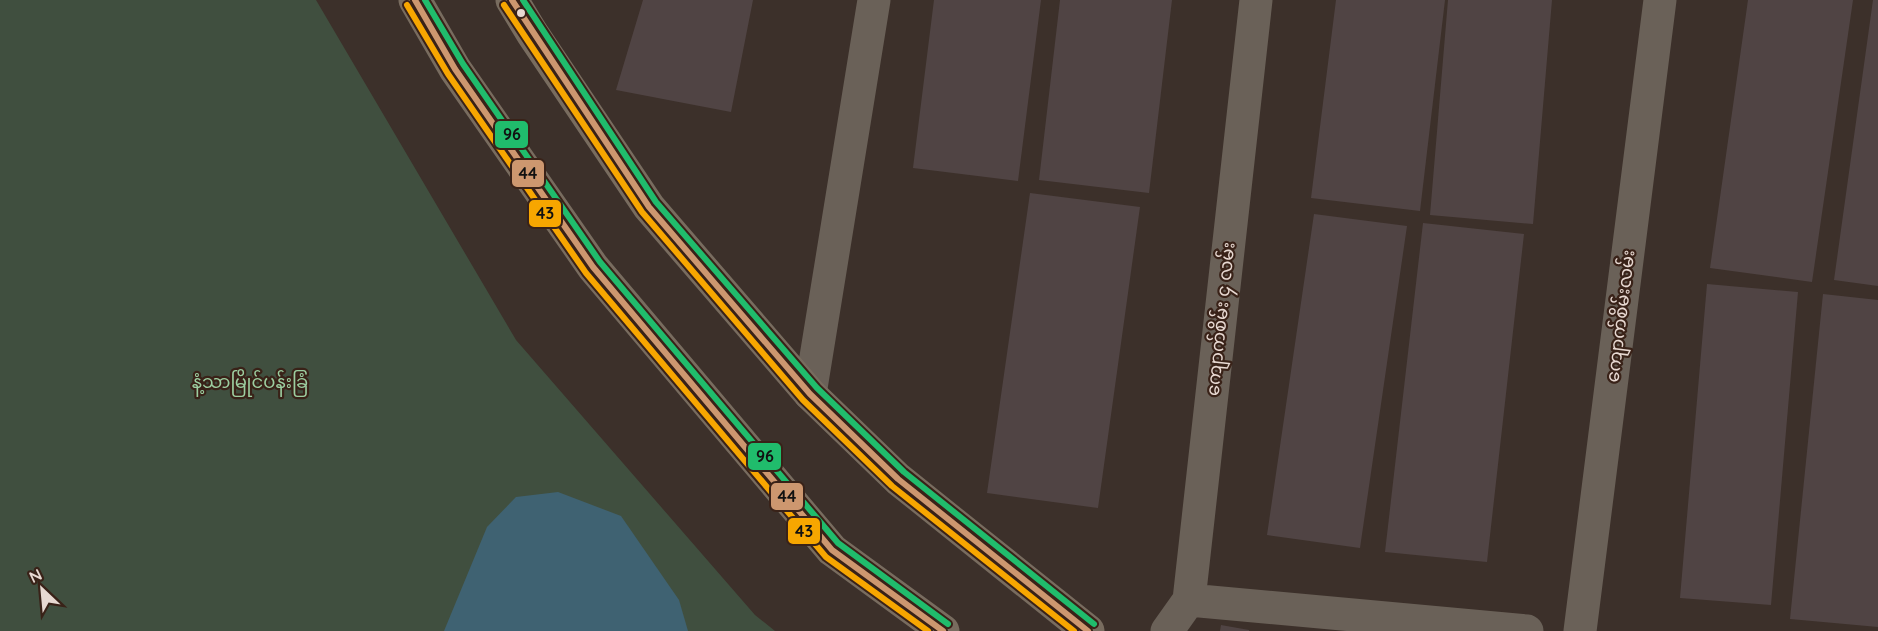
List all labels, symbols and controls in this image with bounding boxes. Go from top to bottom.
unlabelled marker [515,7,527,19]
line badge: 96 [494,120,529,149]
text: 96 [503,124,521,144]
line badge: 44 [511,159,545,188]
text: 44 [519,163,538,183]
line badge: 43 [528,199,562,228]
text: 43 [536,203,554,223]
street label: ကျောက်စိမ်း ၄ လမ်း [1198,241,1243,397]
street label: ကျောက်စိမ်းလမ်း [1598,248,1644,384]
park label: နံ့သာမြိုင်ပန်းခြံ [192,368,308,397]
line badge: 96 [747,442,782,471]
text: 96 [756,446,774,466]
line badge: 44 [770,482,804,511]
text: 44 [778,486,797,506]
line badge: 43 [787,517,821,545]
text: 43 [795,521,813,541]
north arrow [12,559,72,619]
text: N [26,564,45,587]

